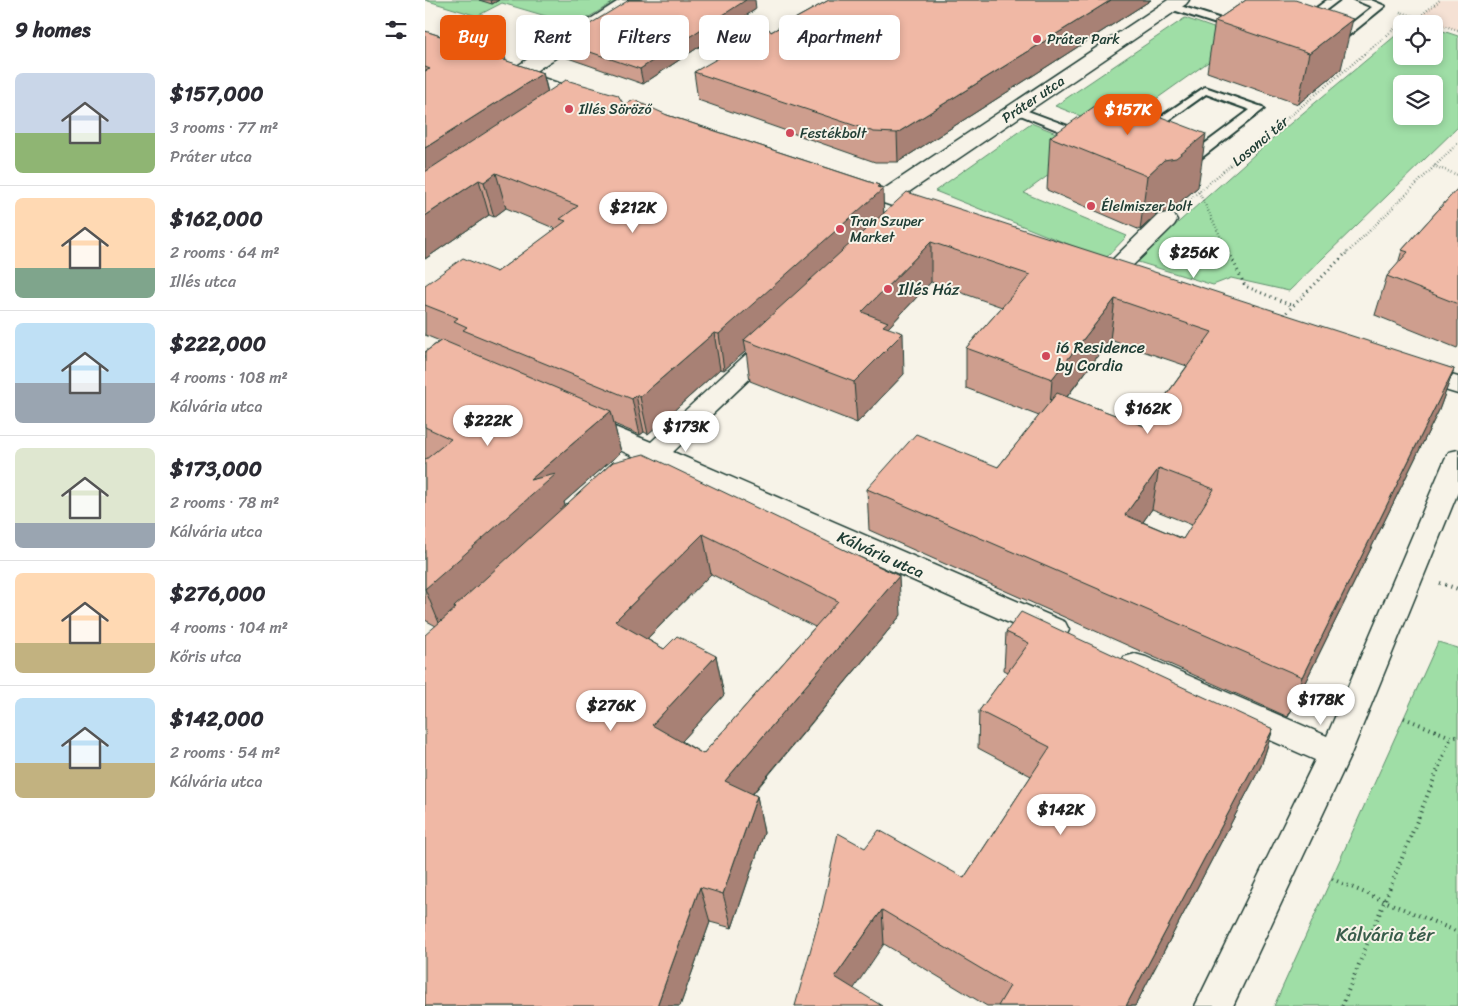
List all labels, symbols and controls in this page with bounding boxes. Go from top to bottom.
text: 9 homes [15,11,91,49]
chip: Buy [440,15,506,60]
chip: Rent [516,15,590,60]
chip: Filters [600,15,689,60]
chip: New [699,15,769,60]
chip: Apartment [779,15,900,60]
map controls [1393,15,1443,125]
button: locate [1393,15,1443,65]
icon: filters [382,16,410,44]
place label: Práter Park [1047,27,1120,52]
marker: Práter Park [1031,33,1043,45]
street label: Práter utca [997,69,1070,130]
text: $157,000 [170,75,263,113]
button: layers [1393,75,1443,125]
icon: home [55,93,115,153]
pin: $157K [1093,94,1163,136]
text: $157K [1105,95,1151,124]
place label: Illés Söröző [578,97,653,122]
marker: Illés Söröző [563,103,575,115]
street label: Losonci tér [1226,109,1295,173]
text: 3 rooms · 77 m² [170,113,278,142]
place label: Festékbolt [800,121,868,146]
marker: Festékbolt [784,127,796,139]
text: Práter utca [170,142,252,171]
pin: $212K [598,192,668,234]
text: $212K [610,193,656,222]
place label: Élelmiszer bolt [1101,194,1194,219]
text: $162,000 [170,200,263,238]
marker: Élelmiszer bolt [1085,200,1097,212]
place label: Tran Szuper Market [850,209,925,250]
icon: home [55,218,115,278]
marker: Tran Szuper Market [834,223,846,235]
pin: $256K [1159,236,1229,279]
text: 2 rooms · 64 m² [170,238,280,267]
text: $256K [1170,238,1218,267]
text: Illés utca [170,267,236,296]
place label: Illés Ház [897,275,960,304]
marker: Illés Ház [882,283,894,295]
text: $222,000 [170,325,266,363]
place label: i6 Residence by Cordia [1056,333,1145,380]
icon: home [55,343,115,403]
marker: i6 Residence by Cordia [1040,350,1052,362]
text: 4 rooms · 108 m² [170,363,288,392]
text: Kálvária utca [170,392,263,421]
pin: $162K [1113,392,1183,435]
text: $162K [1125,394,1171,423]
pin: $222K [453,404,523,447]
text: $222K [464,406,512,435]
pin: $173K [651,410,721,453]
text: $173K [663,412,709,441]
text: $173,000 [170,450,262,488]
icon: home [55,468,115,528]
text: 2 rooms · 78 m² [170,488,279,517]
text: Kálvária utca [170,517,263,546]
street label: Kálvária utca [833,522,929,587]
text: $276,000 [170,575,266,613]
icon: home [55,593,115,653]
text: 4 rooms · 104 m² [170,613,288,642]
text: Kőris utca [170,642,241,671]
pin: $178K [1286,684,1356,726]
text: $178K [1298,685,1344,714]
pin: $276K [576,690,646,732]
text: $276K [587,691,635,720]
text: $142,000 [170,700,264,738]
icon: home [55,718,115,778]
text: 2 rooms · 54 m² [170,738,280,767]
text: Kálvária utca [170,767,263,796]
pin: $142K [1026,794,1096,836]
text: $142K [1038,795,1084,824]
park label: Kálvária tér [1336,918,1435,951]

